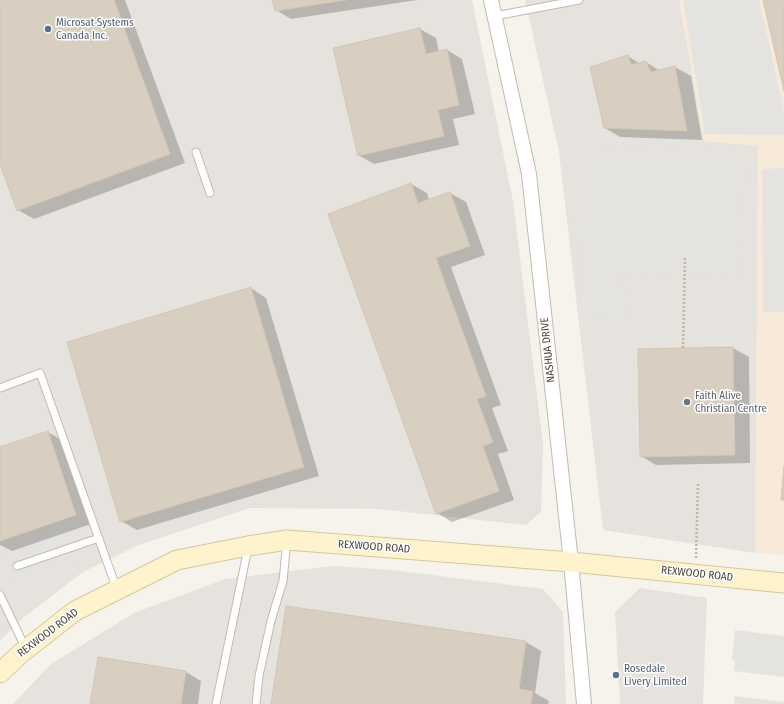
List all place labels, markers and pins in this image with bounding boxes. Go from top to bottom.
place label: Microsat Systems Canada Inc. [56,16,134,42]
marker: Microsat Systems Canada Inc. [43,24,53,34]
place label: Faith Alive Christian Centre [695,389,767,415]
marker: Faith Alive Christian Centre [682,397,692,407]
place label: Rosedale Livery Limited [624,662,687,688]
marker: Rosedale Livery Limited [611,670,621,680]

